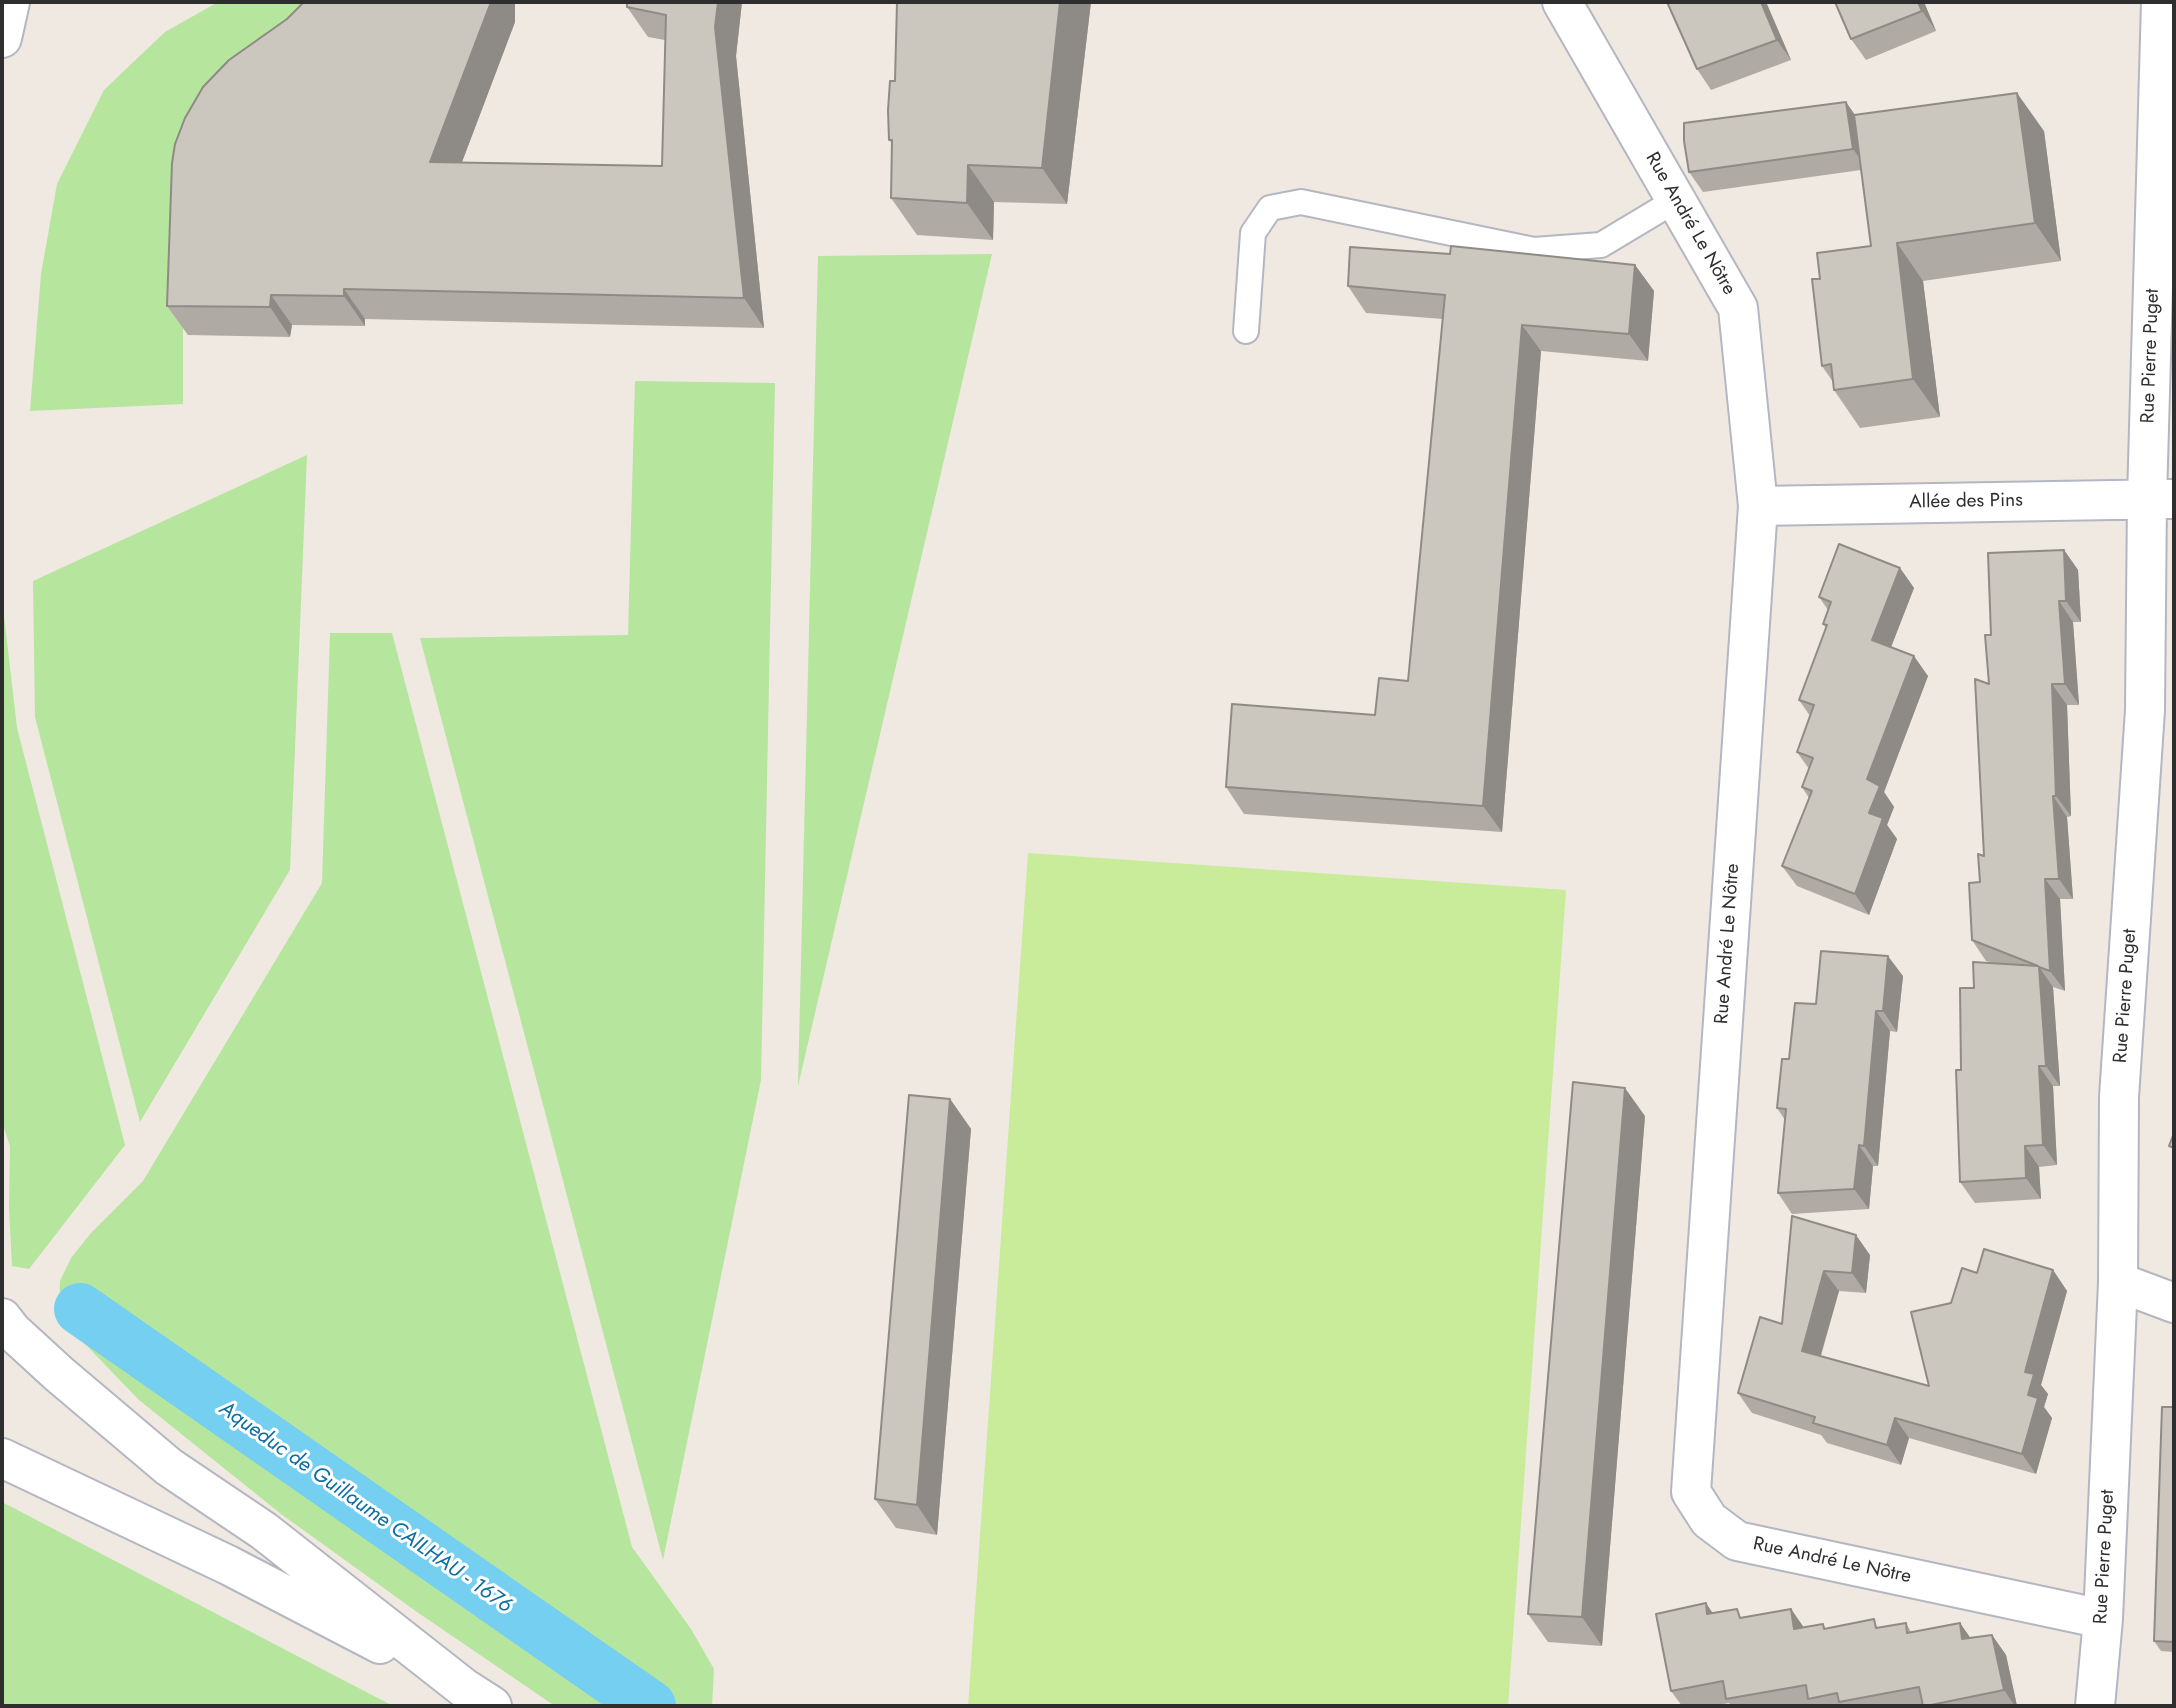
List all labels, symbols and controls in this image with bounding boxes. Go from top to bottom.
street label: Rue André Le Nôtre [1640,149,1740,299]
street label: Rue Pierre Puget [2137,288,2165,424]
street label: Allée des Pins [1909,490,2023,514]
street label: Rue André Le Nôtre [1711,863,1745,1025]
street label: Rue Pierre Puget [2110,928,2142,1064]
water label: Aqueduc de Guillaume CAILHAU - 1676 [214,1397,516,1619]
street label: Rue Pierre Puget [2090,1489,2120,1625]
street label: Rue André Le Nôtre [1751,1533,1913,1589]

